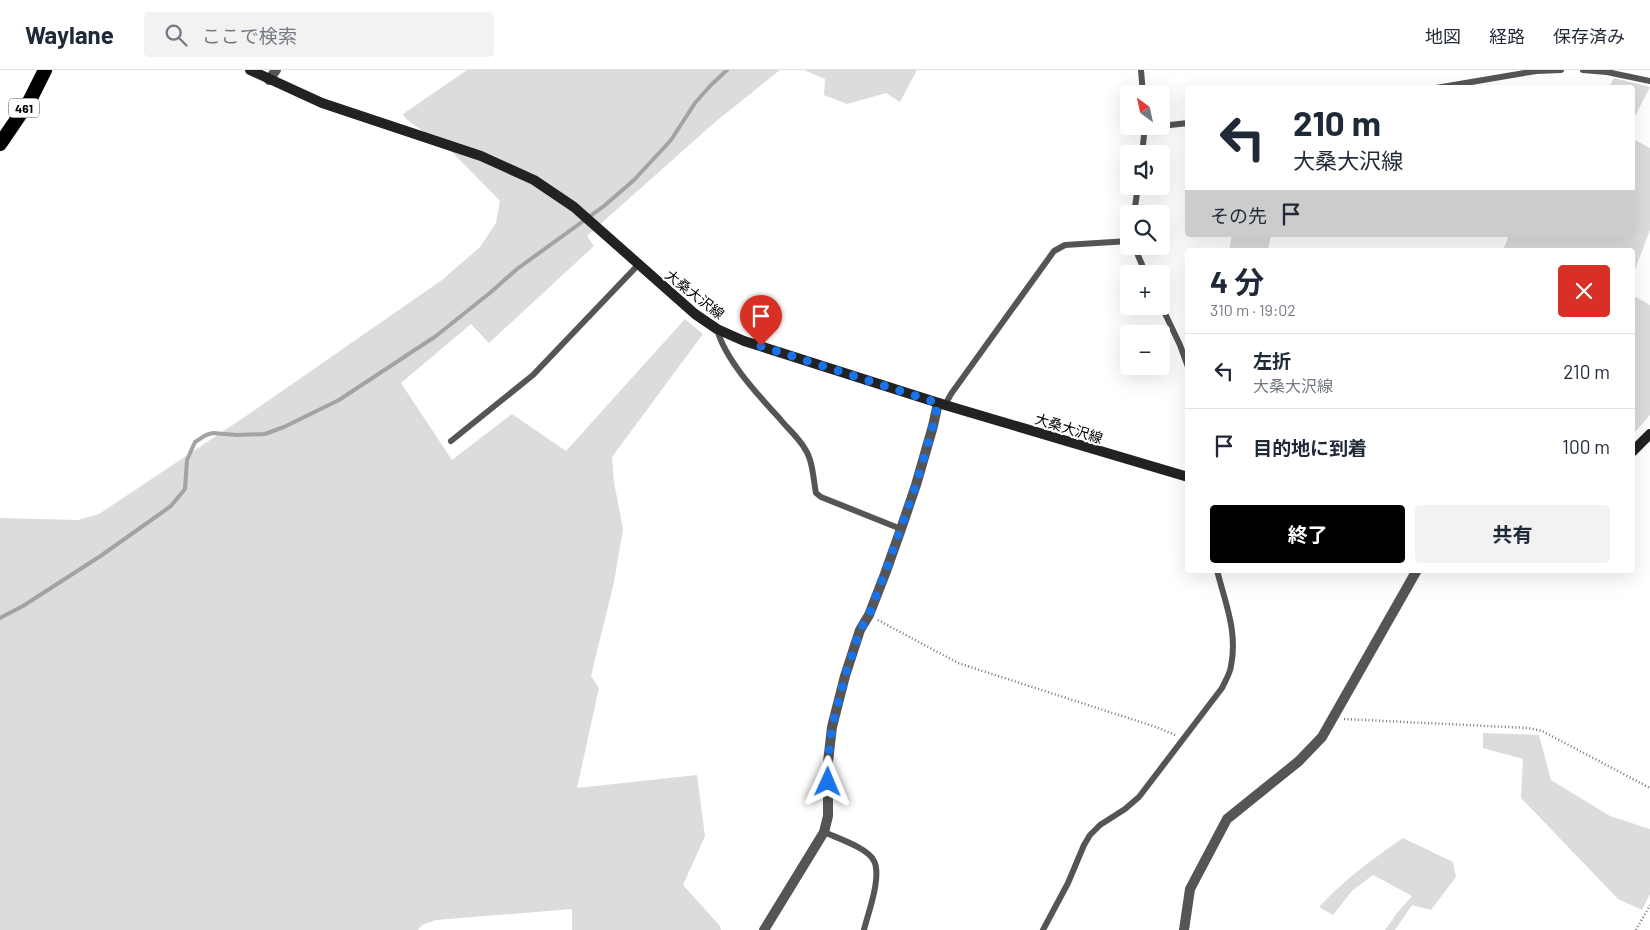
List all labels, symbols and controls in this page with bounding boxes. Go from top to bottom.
search box [144,12,494,57]
text: Waylane [25,20,114,49]
icon: search [162,21,190,49]
text: ここで検索 [202,24,297,47]
text: 地図 [1425,25,1461,47]
text: 経路 [1489,25,1525,47]
text: 保存済み [1553,25,1625,47]
north arrow [1120,85,1170,135]
map controls [1120,85,1170,375]
road number: 461 [9,98,39,118]
text: 210 m [1293,101,1381,143]
icon: left [1210,105,1275,170]
button: sound [1120,145,1170,195]
text: 大桑大沢線 [1293,147,1403,173]
icon: arrive [1277,200,1305,228]
text: その先 [1210,204,1267,227]
button: search [1120,205,1170,255]
text: 4 分 [1210,263,1264,299]
button: + [1120,265,1170,315]
button: close [1558,265,1610,317]
street label: 大桑大沢線 [662,266,728,322]
pin [740,295,782,346]
text: 310 m · 19:02 [1210,300,1296,319]
icon: arrive [747,302,775,330]
button: − [1120,325,1170,375]
text: 左折 [1253,349,1291,372]
icon: left [1210,357,1238,385]
text: 210 m [1563,360,1610,383]
text: 大桑大沢線 [1253,376,1333,395]
street label: 大桑大沢線 [1033,410,1105,446]
icon: arrive [1210,432,1238,460]
text: 100 m [1562,435,1610,458]
text: 目的地に到着 [1253,436,1367,459]
button: 終了 [1210,505,1405,563]
button: 共有 [1415,505,1610,563]
position arrow [801,755,853,807]

